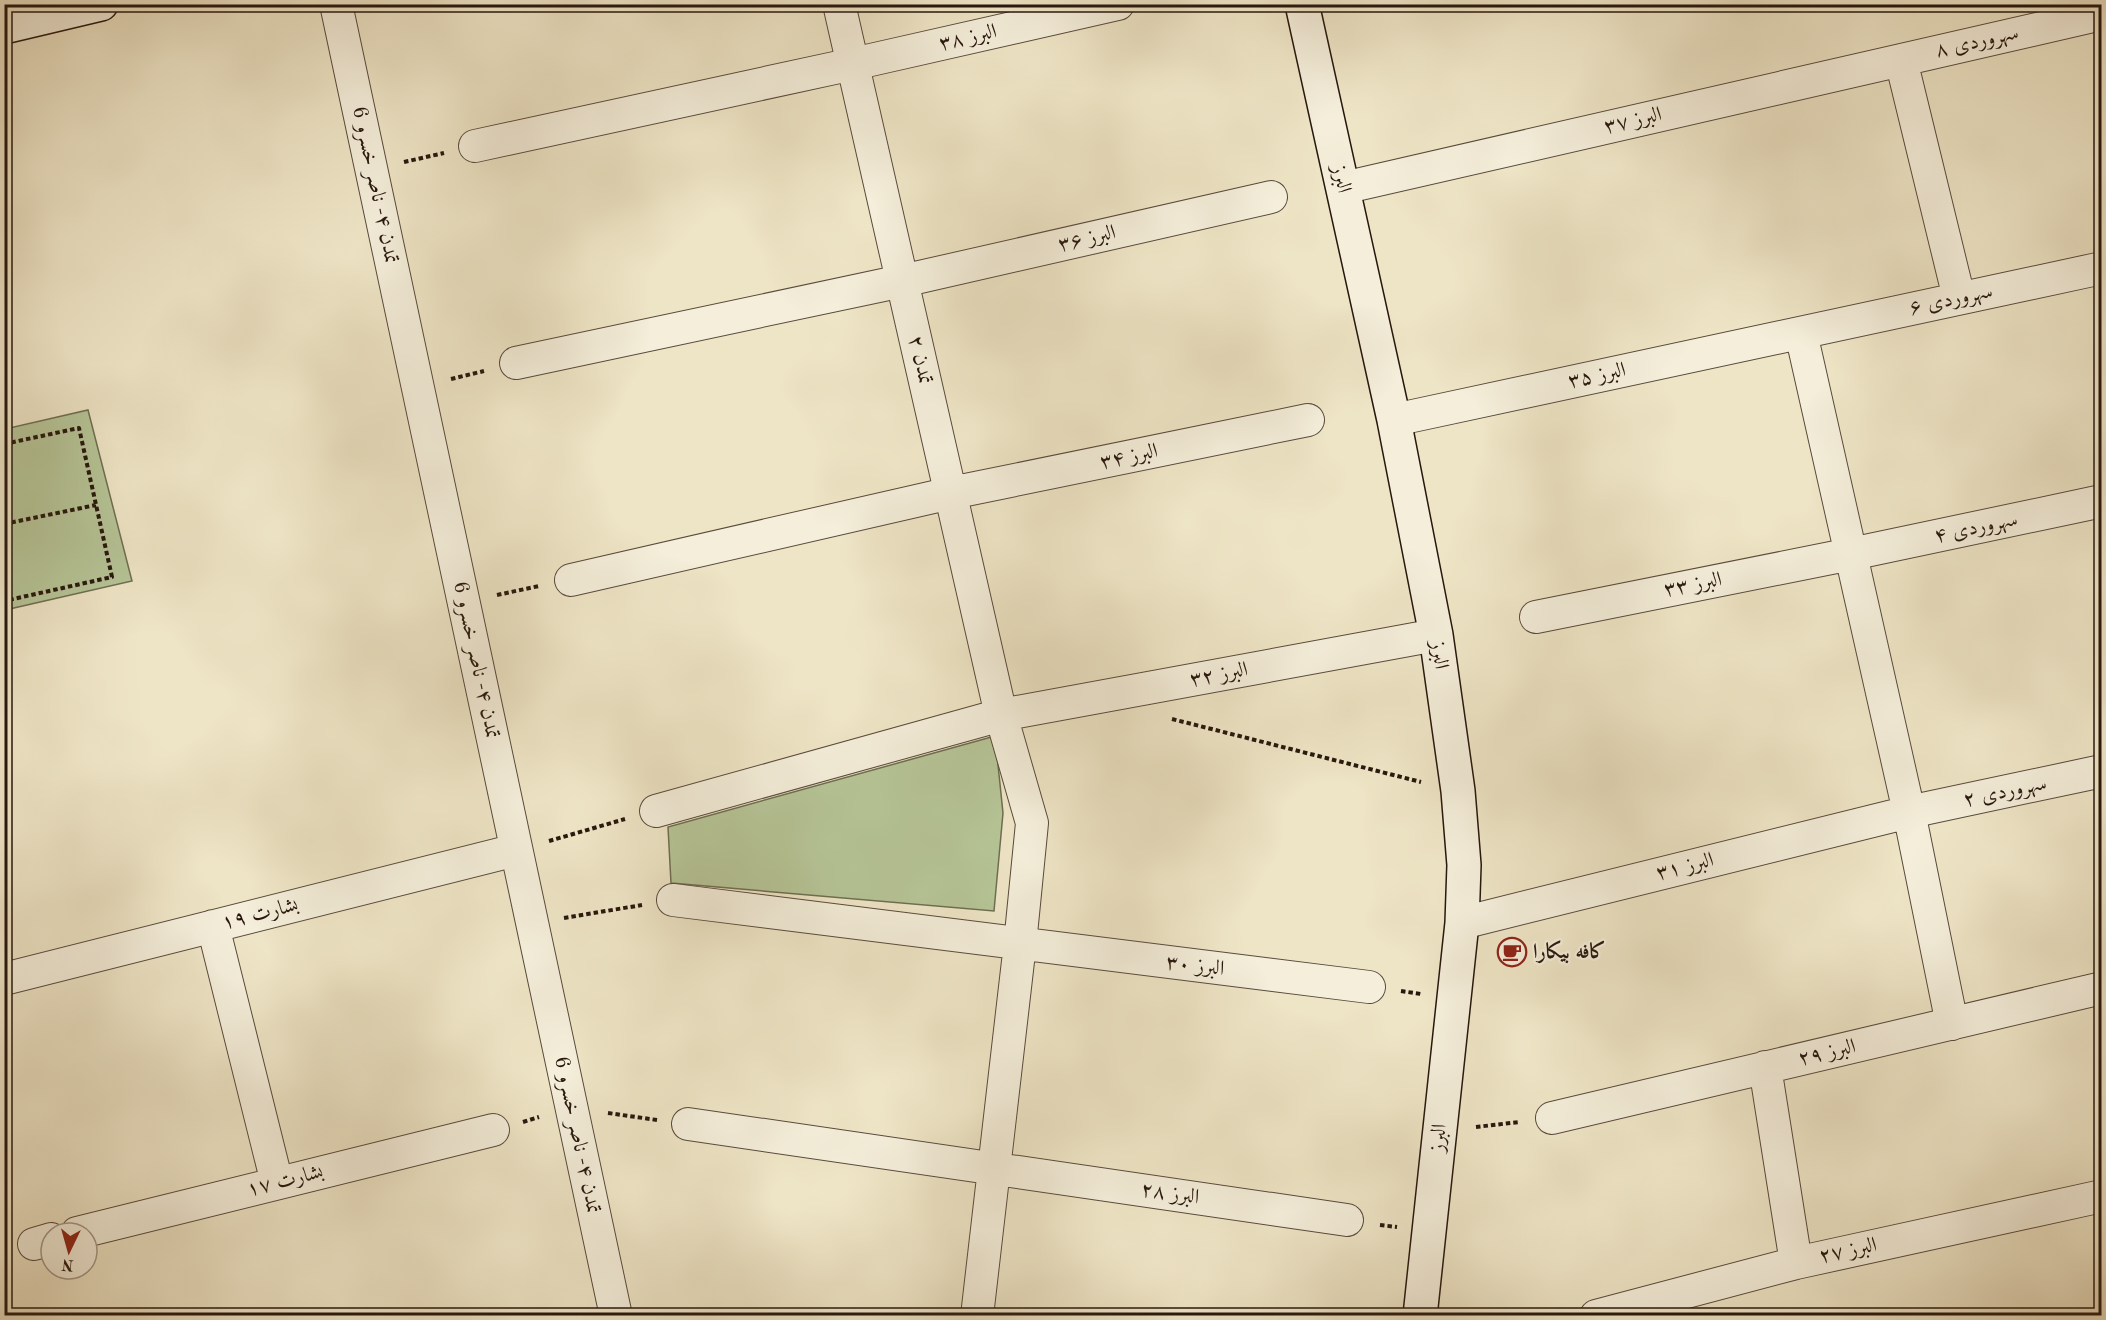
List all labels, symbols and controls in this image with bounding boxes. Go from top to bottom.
street label: البرز ۳۸ [937,21,999,56]
street label: سهروردی ۸ [1933,22,2021,64]
street label: تمدن ۴- ناصر خسرو 6 [346,104,402,266]
street label: البرز ۳۷ [1602,104,1664,139]
street label: البرز [1326,161,1354,195]
street label: البرز ۳۶ [1056,222,1118,257]
street label: سهروردی ۶ [1907,281,1995,321]
street label: تمدن ۲ [904,334,936,386]
street label: البرز ۳۵ [1566,360,1628,393]
street label: البرز ۳۴ [1098,441,1160,474]
street label: سهروردی ۴ [1932,509,2020,549]
street label: البرز ۳۳ [1662,569,1724,602]
street label: تمدن ۴- ناصر خسرو 6 [447,579,503,741]
street label: البرز [1425,638,1451,671]
street label: البرز ۳۲ [1188,659,1250,692]
street label: سهروردی ۲ [1961,773,2049,813]
street label: البرز ۳۱ [1654,850,1716,885]
street label: بشارت ۱۹ [220,894,301,934]
cafe icon: کافه بیکارا [1496,936,1528,968]
place label: کافه بیکارا [1533,940,1606,964]
street label: البرز ۳۰ [1165,952,1225,981]
street label: البرز ۲۹ [1796,1036,1858,1071]
street label: تمدن ۴- ناصر خسرو 6 [548,1054,604,1216]
street label: البرز [1427,1123,1452,1155]
street label: بشارت ۱۷ [245,1161,326,1201]
street label: البرز ۲۸ [1139,1180,1200,1209]
north arrow [39,1221,99,1281]
street label: البرز ۲۷ [1817,1235,1879,1268]
text: N [60,1255,75,1272]

